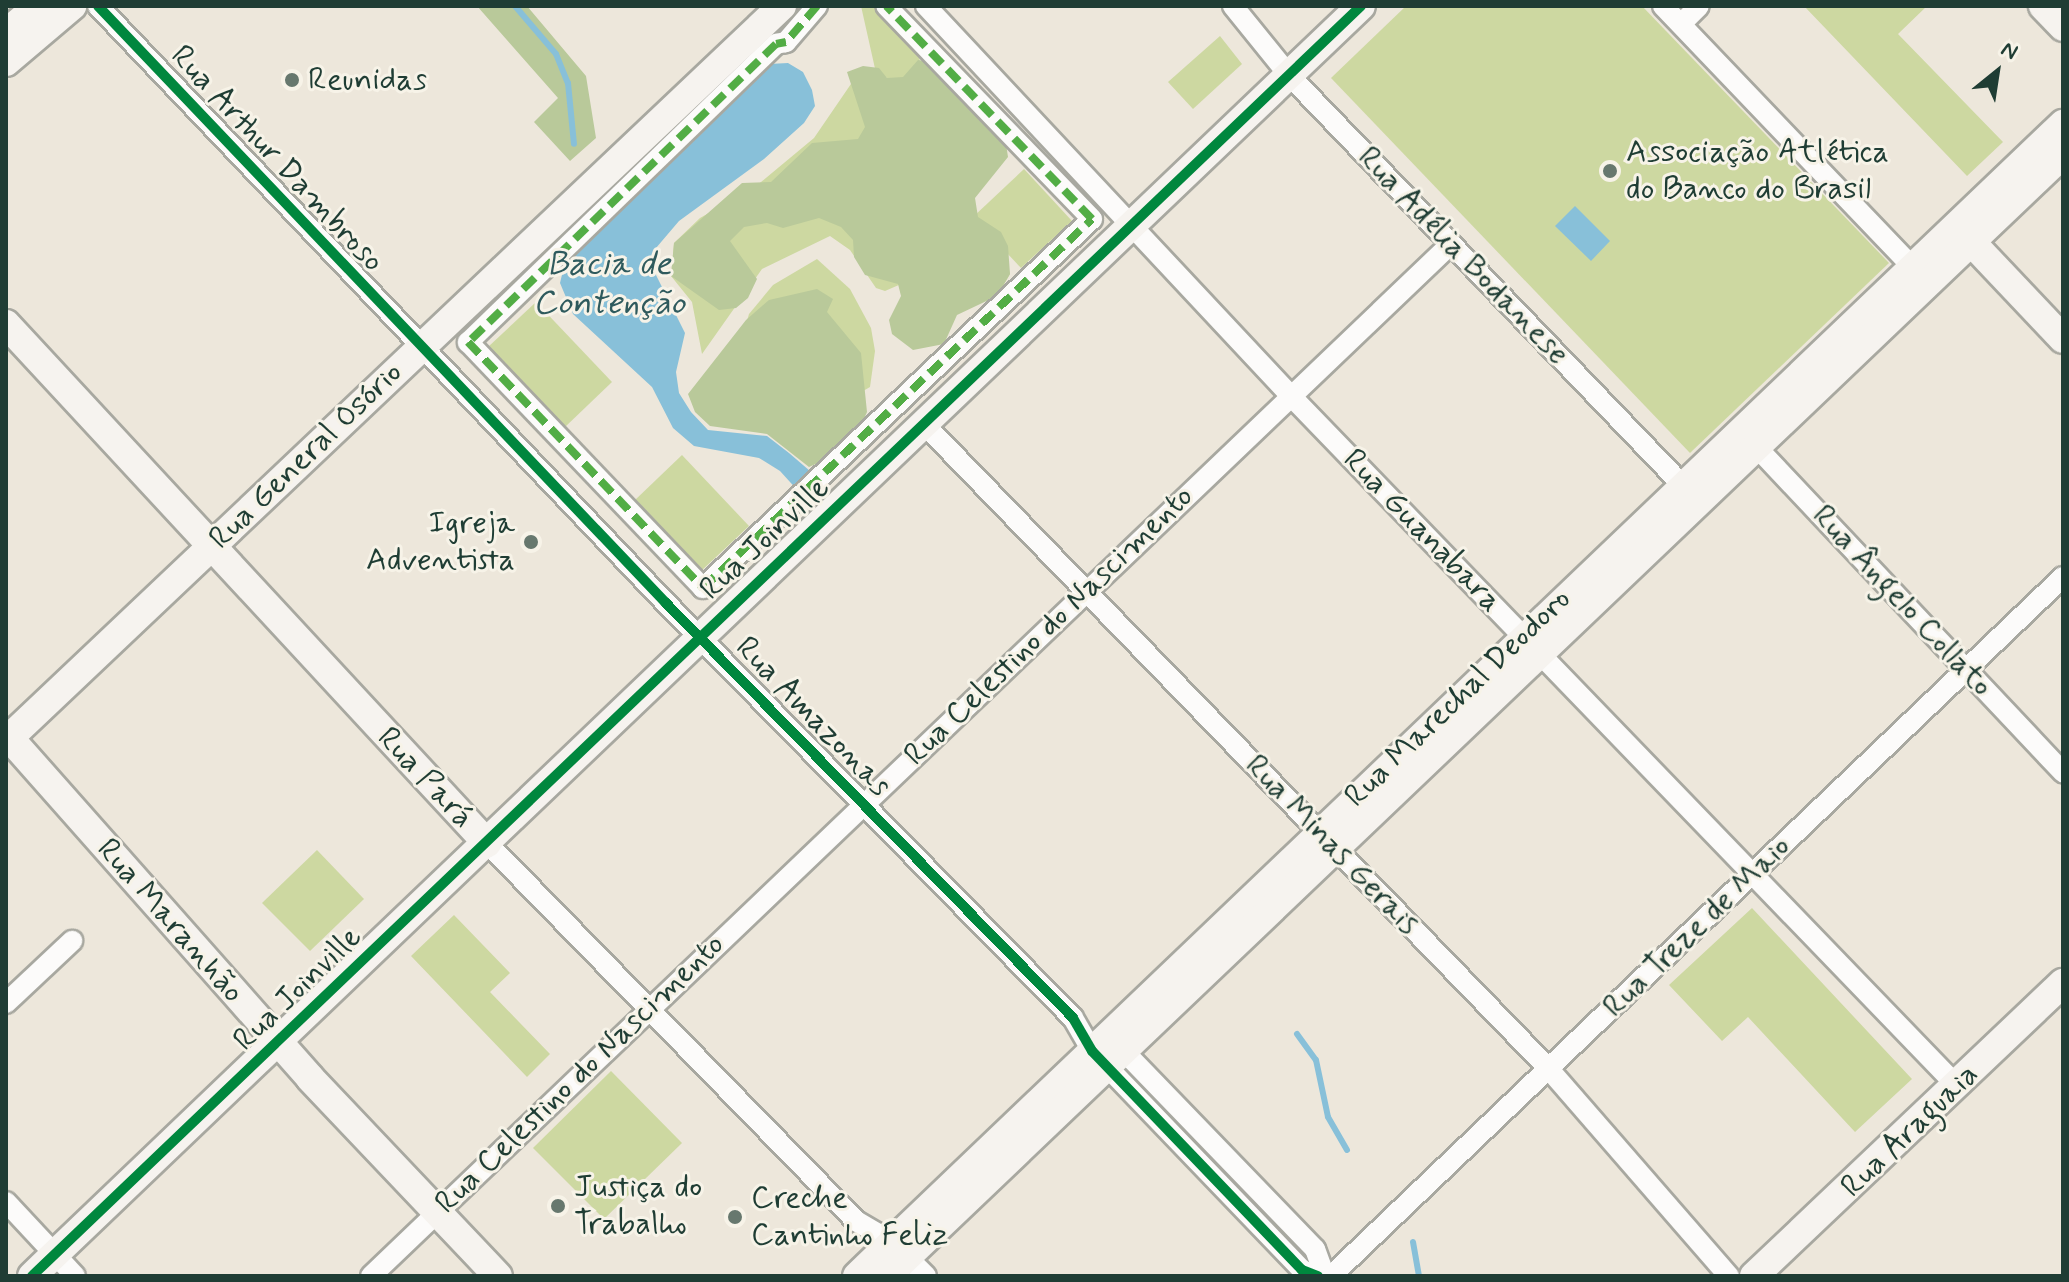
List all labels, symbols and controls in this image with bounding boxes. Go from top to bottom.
north arrow [1957,32,2037,112]
text: N [1996,35,2022,67]
street label: Rua Arthur Dambroso [162,38,392,280]
place label: Reunidas [308,61,427,99]
marker: Reunidas [283,71,301,89]
place label: Associação Atlética do Banco do Brasil [1626,134,1890,209]
street label: Rua Adélia Bodanese [1350,140,1576,372]
marker: Associação Atlética do Banco do Brasil [1601,162,1619,180]
water label: Bacia de Contenção [533,244,685,324]
street label: Rua General Osório [200,352,412,560]
street label: Rua Guanabara [1336,443,1508,619]
street label: Rua Joinville [691,468,839,610]
street label: Rua Celestino do Nascimento [899,480,1199,772]
street label: Rua Ângelo Collato [1803,497,2001,705]
place label: Igreja Adventista [366,505,515,580]
marker: Igreja Adventista [522,533,540,551]
street label: Rua Marechal Deodoro [1338,581,1578,815]
street label: Rua Amazonas [728,630,898,804]
street label: Rua Pará [370,721,480,835]
street label: Rua Minas Gerais [1238,748,1426,942]
street label: Rua Treze de Maio [1597,829,1797,1025]
street label: Rua Maranhão [90,833,250,1009]
street label: Rua Joinville [225,918,371,1060]
street label: Rua Celestino do Nascimento [430,928,730,1220]
street label: Rua Araguaia [1831,1054,1989,1208]
place label: Justiça do Trabalho [574,1169,703,1244]
place label: Creche Cantinho Feliz [751,1180,948,1255]
marker: Justiça do Trabalho [549,1197,567,1215]
marker: Creche Cantinho Feliz [726,1208,744,1226]

